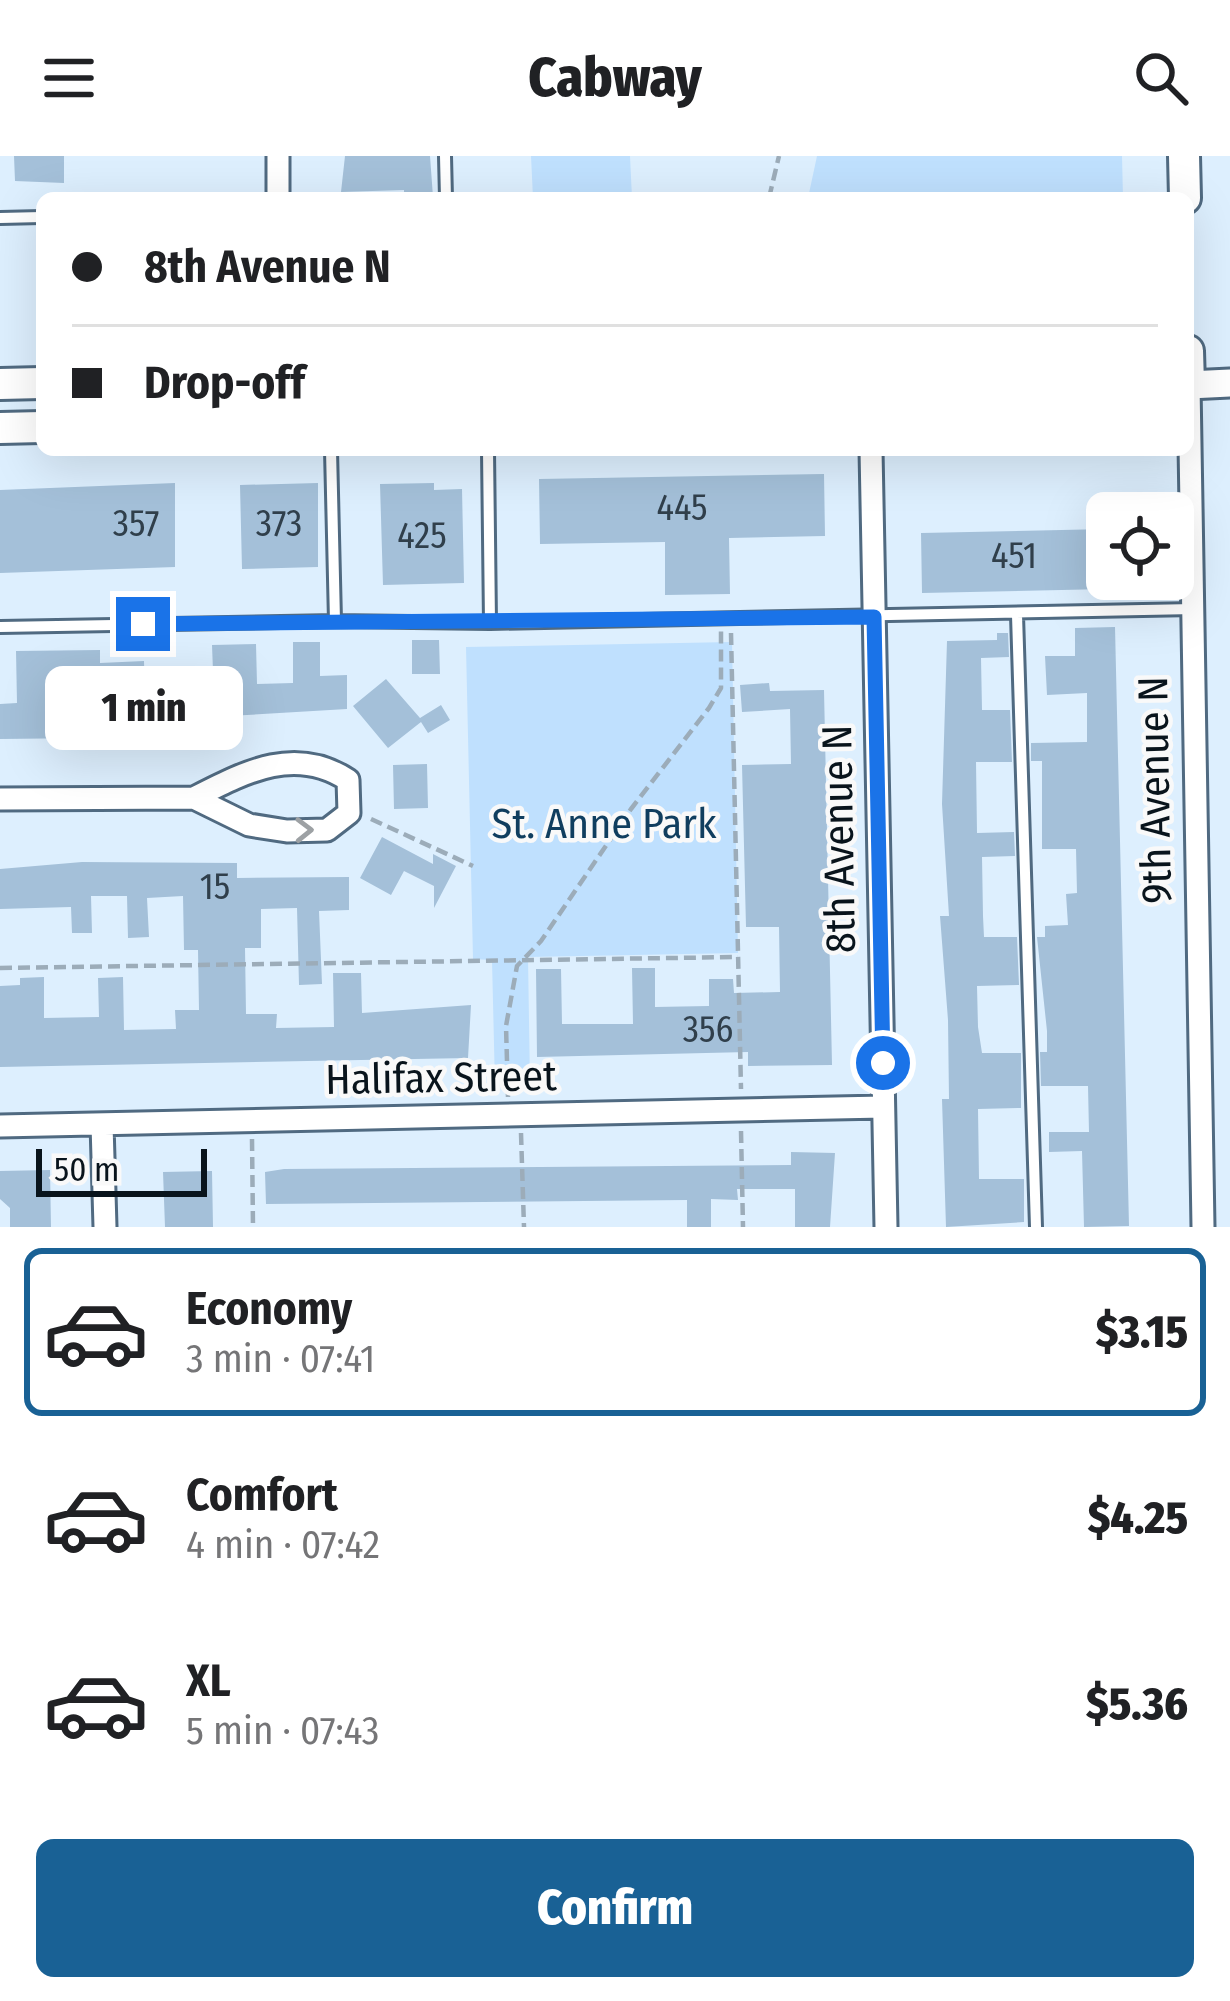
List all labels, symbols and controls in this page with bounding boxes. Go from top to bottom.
icon: menu [36,45,102,111]
icon: search [1128,45,1194,111]
text: Cabway [528,46,702,110]
text: 8th Avenue N [144,240,391,294]
text: Drop-off [144,356,305,410]
house number: 445 [656,486,708,530]
map controls [1086,492,1194,600]
button: locate [1086,492,1194,600]
house number: 357 [113,502,159,546]
house number: 373 [256,502,302,546]
house number: 425 [397,514,447,558]
house number: 451 [991,534,1037,578]
route end [116,597,170,651]
callout: 1 min [44,666,242,750]
street label: 9th Avenue N [1128,676,1182,904]
text: 1 min [102,685,186,731]
street label: 8th Avenue N [812,724,866,954]
park label: St. Anne Park [491,799,717,849]
one-way arrow [296,817,314,843]
house number: 15 [200,865,230,909]
house number: 356 [683,1008,733,1052]
route start [856,1036,910,1090]
street label: Halifax Street [325,1051,557,1105]
scale bar [36,1143,207,1196]
text: 50 m [54,1150,119,1190]
icon: car [42,1278,150,1386]
text: Economy [186,1282,352,1336]
text: $3.15 [1096,1305,1188,1359]
text: 3 min · 07:41 [186,1336,375,1382]
icon: car [42,1464,150,1572]
text: Comfort [186,1468,338,1522]
text: $4.25 [1088,1491,1188,1545]
text: 4 min · 07:42 [186,1522,380,1568]
icon: car [42,1650,150,1758]
text: XL [186,1654,231,1708]
text: $5.36 [1086,1677,1188,1731]
text: 5 min · 07:43 [186,1708,379,1754]
button: Confirm [36,1839,1194,1977]

